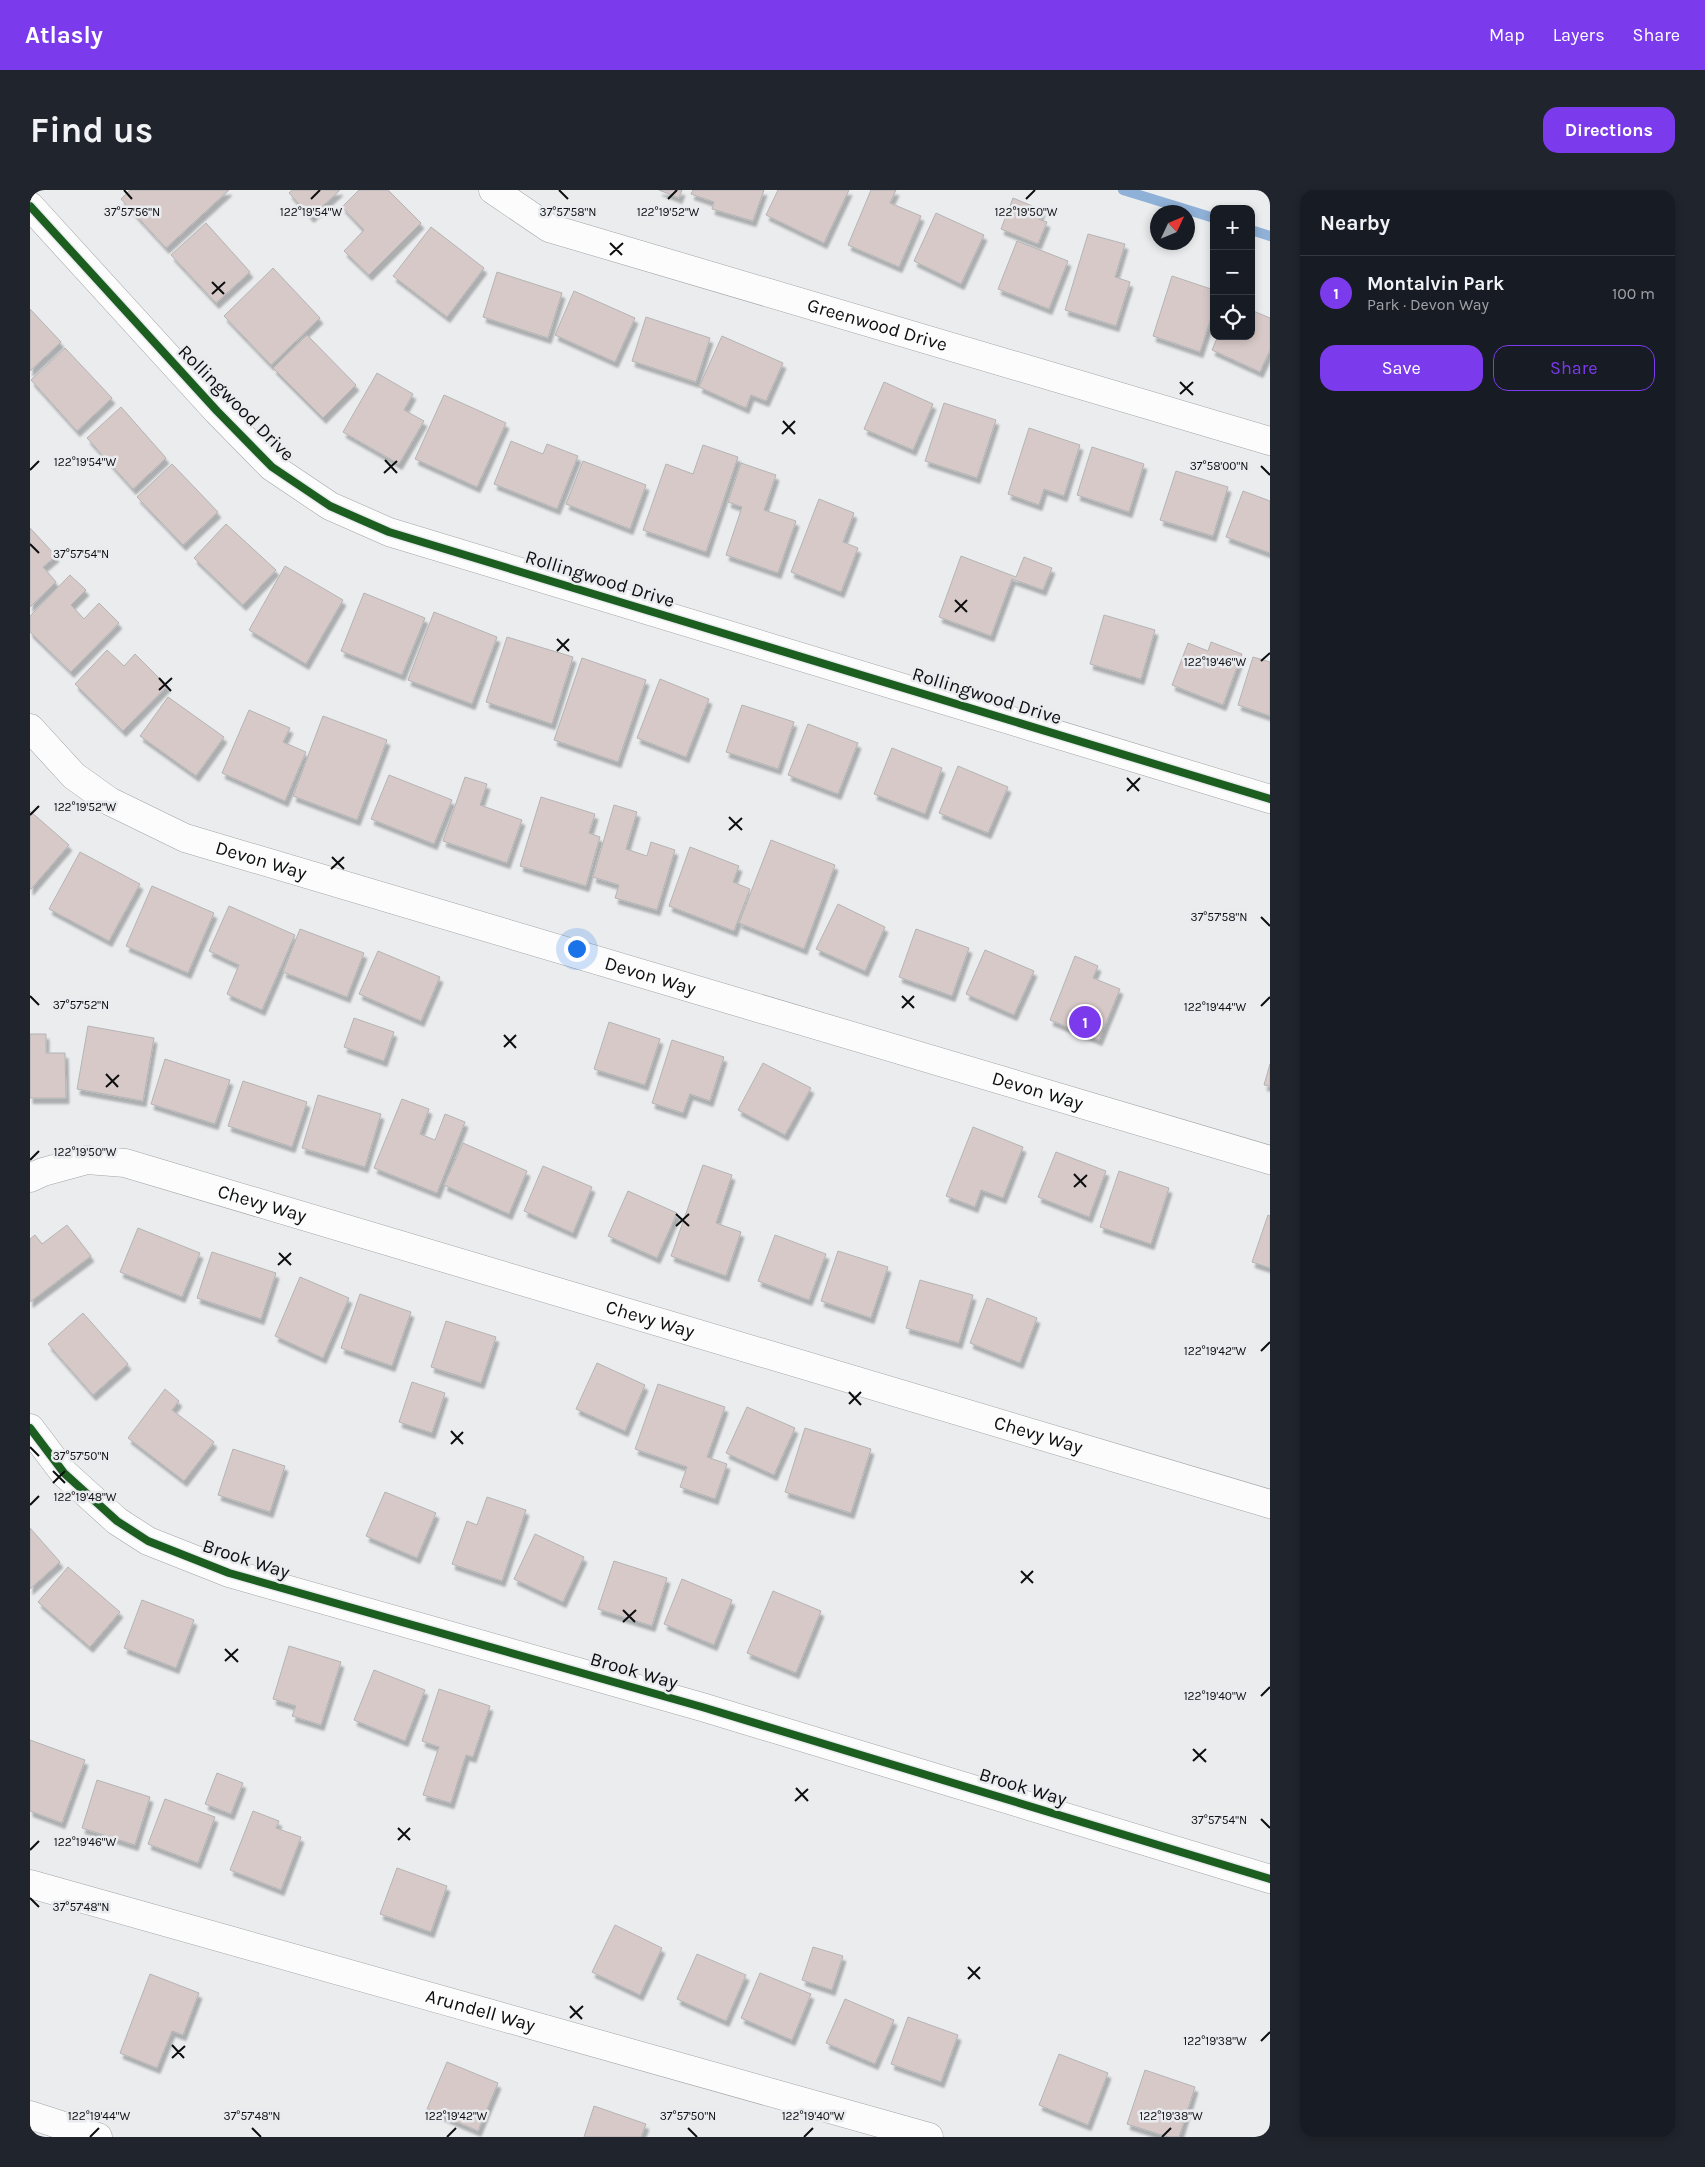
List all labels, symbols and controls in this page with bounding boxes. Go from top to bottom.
text: Atlasly [25,21,103,49]
text: Map [1489,24,1525,46]
text: Layers [1553,24,1605,46]
text: Share [1633,24,1680,46]
button: Directions [1543,107,1675,153]
text: Find us [30,110,153,151]
text: 37°57'56"N [104,205,160,219]
text: 122°19'54"W [280,205,342,219]
text: 37°57'58"N [540,205,596,219]
text: 122°19'52"W [637,205,700,219]
text: 122°19'50"W [995,205,1058,219]
north arrow [1150,205,1195,250]
map controls [1210,205,1255,340]
button: + [1210,205,1255,250]
text: Nearby [1320,211,1390,235]
button: − [1210,250,1255,295]
text: Montalvin Park [1367,273,1504,295]
text: 1 [1333,284,1339,303]
text: 100 m [1612,284,1655,303]
street label: Greenwood Drive [805,294,950,356]
button: locate [1210,295,1255,340]
text: Park · Devon Way [1367,295,1489,314]
street label: Rollingwood Drive [173,340,299,466]
button: Save [1320,345,1483,391]
button: Share [1493,345,1655,391]
text: 122°19'54"W [54,455,116,469]
text: 37°58'00"N [1190,459,1248,473]
street label: Rollingwood Drive [523,546,677,612]
text: 37°57'54"N [53,547,109,561]
text: 122°19'46"W [1184,655,1247,669]
street label: Rollingwood Drive [910,663,1064,729]
text: 122°19'52"W [54,800,117,814]
street label: Devon Way [213,837,309,885]
text: 37°57'58"N [1191,910,1247,924]
your location [564,936,590,962]
street label: Devon Way [602,952,699,1000]
text: 37°57'52"N [53,998,109,1012]
text: 122°19'44"W [1184,1000,1246,1014]
pin: 1 [1069,1003,1101,1041]
street label: Devon Way [989,1067,1086,1115]
text: 122°19'50"W [54,1145,117,1159]
street label: Chevy Way [215,1180,309,1227]
street label: Chevy Way [603,1296,697,1343]
text: 122°19'42"W [1184,1344,1247,1358]
street label: Chevy Way [991,1411,1085,1459]
text: 37°57'50"N [53,1449,109,1463]
text: 122°19'48"W [54,1490,117,1504]
street label: Brook Way [200,1535,293,1583]
street label: Brook Way [588,1648,681,1694]
text: 122°19'40"W [1184,1689,1247,1703]
street label: Brook Way [977,1763,1070,1811]
text: 37°57'54"N [1191,1813,1247,1827]
text: 122°19'46"W [54,1835,117,1849]
text: 37°57'48"N [53,1900,109,1914]
street label: Arundell Way [423,1985,538,2037]
text: 122°19'38"W [1183,2034,1247,2048]
text: 122°19'44"W [68,2109,130,2123]
text: 37°57'48"N [224,2109,280,2123]
text: 122°19'42"W [425,2109,488,2123]
text: 37°57'50"N [660,2109,716,2123]
text: 122°19'40"W [782,2109,845,2123]
text: 122°19'38"W [1139,2109,1203,2123]

